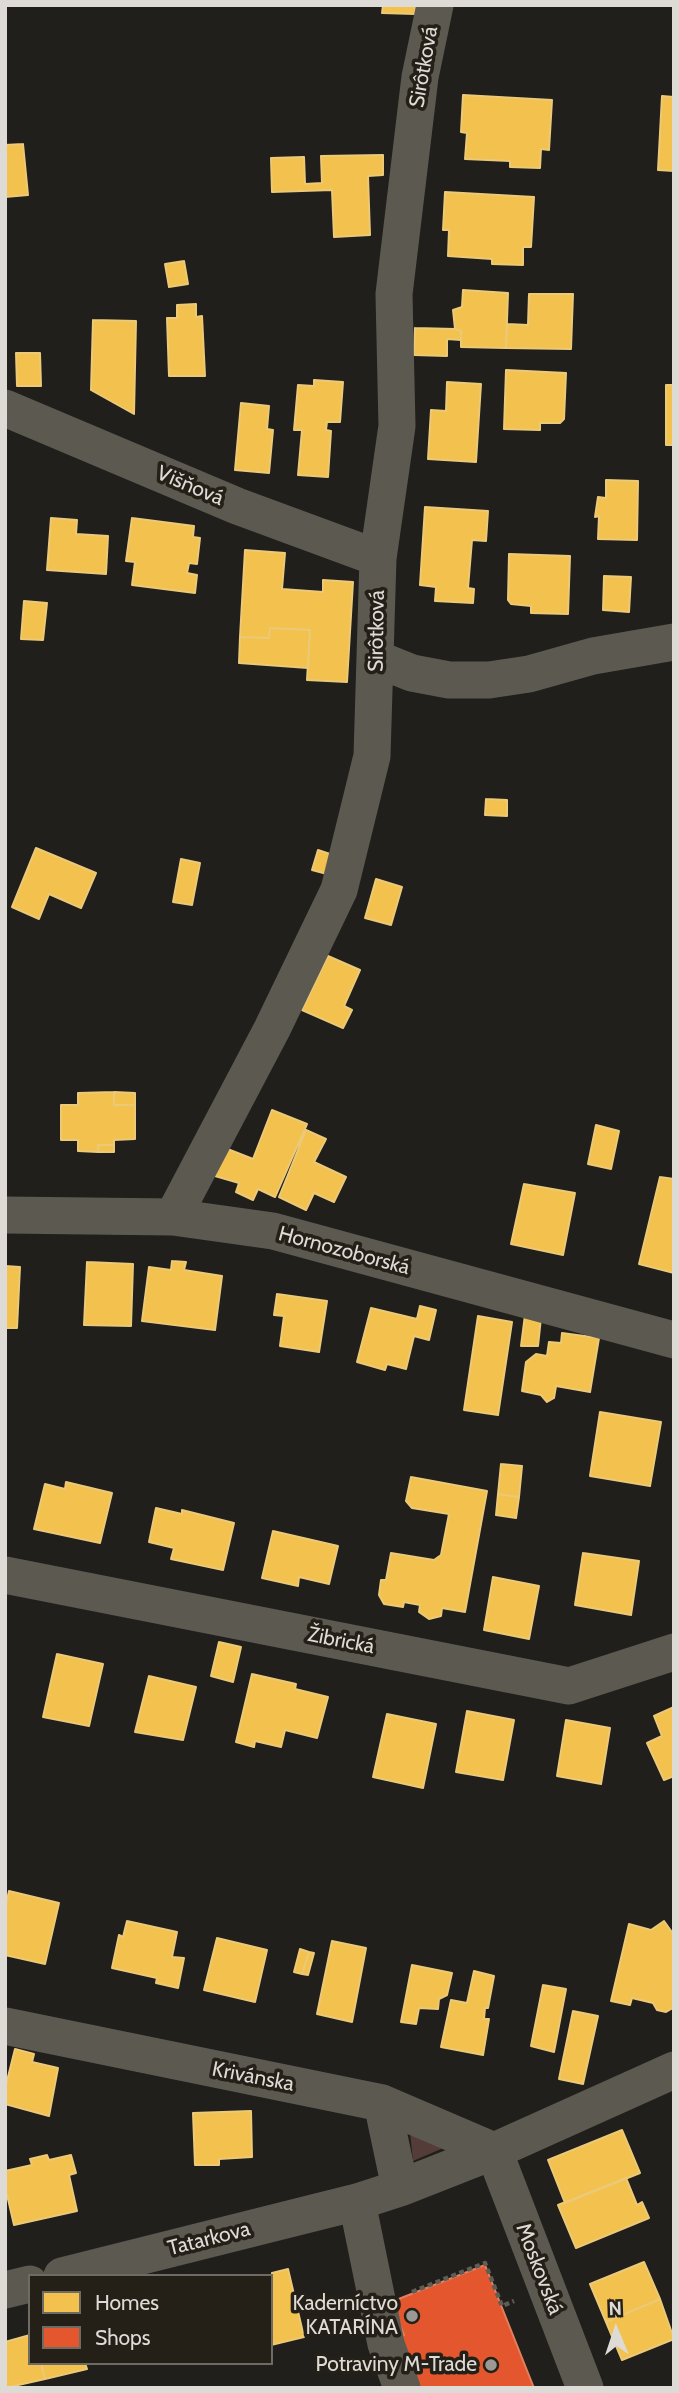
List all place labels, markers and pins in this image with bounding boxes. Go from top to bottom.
place label: Kaderníctvo KATARÍNA [292,2291,398,2341]
marker: Kaderníctvo KATARÍNA [404,2308,420,2324]
place label: Potraviny M-Trade [316,2352,477,2378]
marker: Potraviny M-Trade [483,2357,499,2373]

